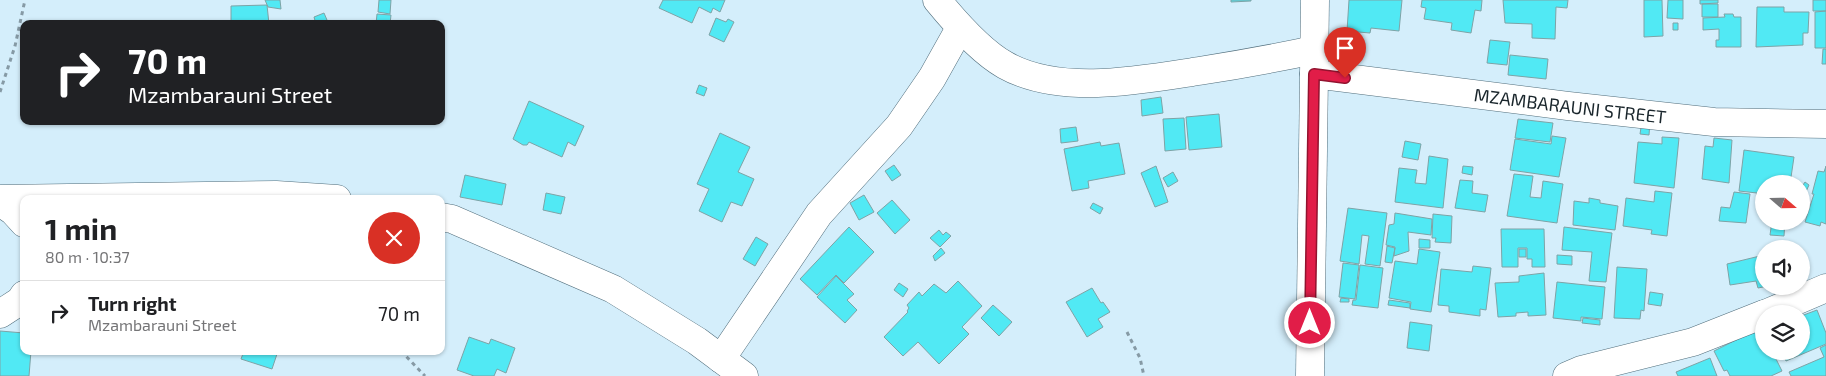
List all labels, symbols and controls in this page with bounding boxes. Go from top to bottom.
pin [1324,27,1366,78]
icon: arrive [1331,34,1359,62]
text: 70 m [128,39,207,81]
icon: right [45,40,110,105]
text: Mzambarauni Street [128,81,332,107]
street label: MZAMBARAUNI STREET [1473,83,1668,128]
north arrow [1755,175,1810,230]
map controls [1755,175,1810,360]
text: 1 min [45,210,117,246]
button: close [368,212,420,264]
button: sound [1755,240,1810,295]
text: 80 m · 10:37 [45,247,130,266]
text: Turn right [88,292,176,315]
position arrow [1283,296,1335,348]
icon: right [45,299,73,327]
text: 70 m [378,302,420,325]
button: layers [1755,305,1810,360]
text: Mzambarauni Street [88,315,237,334]

